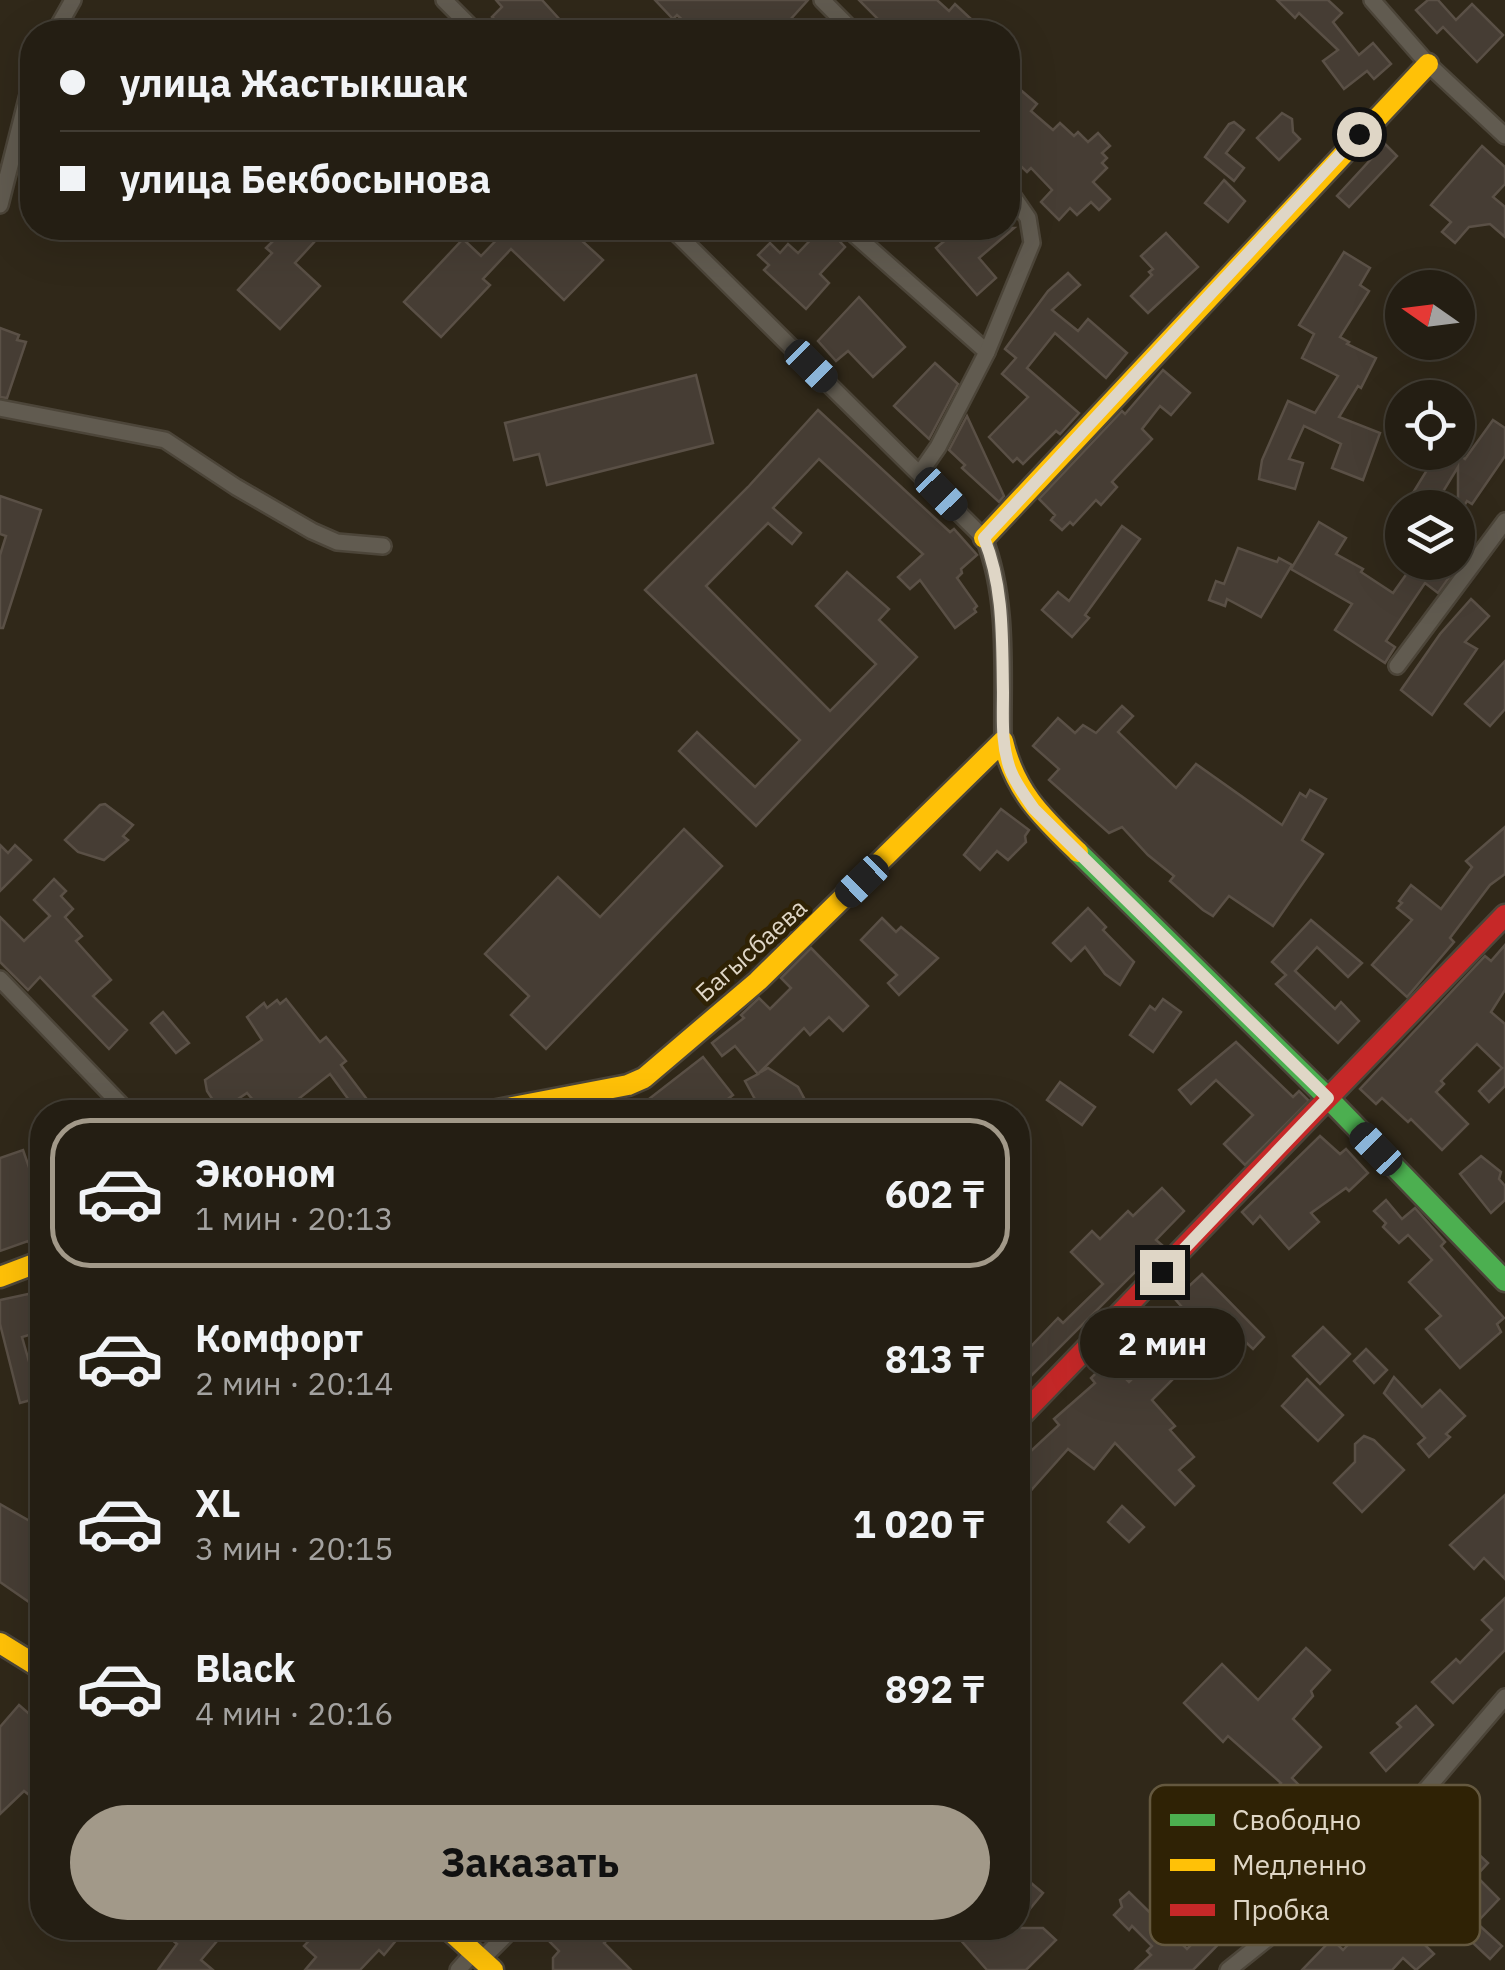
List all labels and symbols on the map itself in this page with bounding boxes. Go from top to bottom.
route start [1337,112,1382,157]
north arrow [1385,270,1475,360]
car [779,334,843,398]
car [909,462,973,526]
car [830,849,894,913]
street label: Багысбаева [688,891,813,1008]
car [1344,1117,1408,1181]
route end [1140,1250,1185,1295]
callout: 2 мин [1080,1307,1244,1377]
legend [1150,1785,1480,1945]
text: Свободно [1232,1801,1361,1838]
text: Медленно [1232,1846,1367,1883]
text: Пробка [1232,1891,1329,1928]

